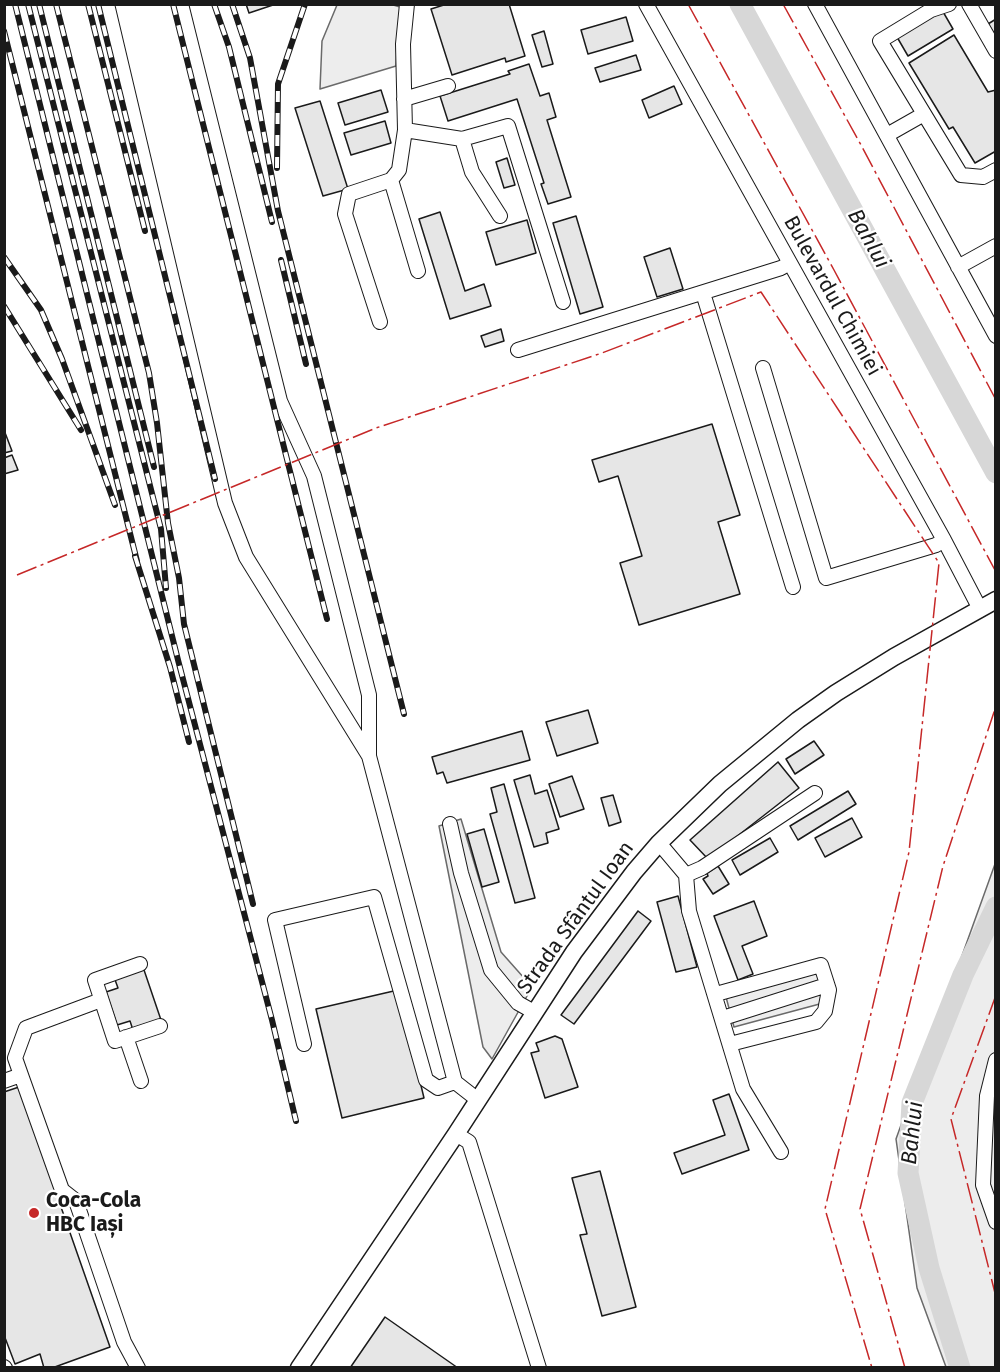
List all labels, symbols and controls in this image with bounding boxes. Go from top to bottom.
water label: Bahlui [841,205,895,273]
street label: Bulevardul Chimiei [778,212,886,380]
street label: Strada Sfântul Ioan [512,837,640,999]
water label: Bahlui [897,1100,929,1166]
place label: Coca-Cola HBC Iași [46,1188,141,1238]
marker: Coca-Cola HBC Iași [27,1206,41,1220]

